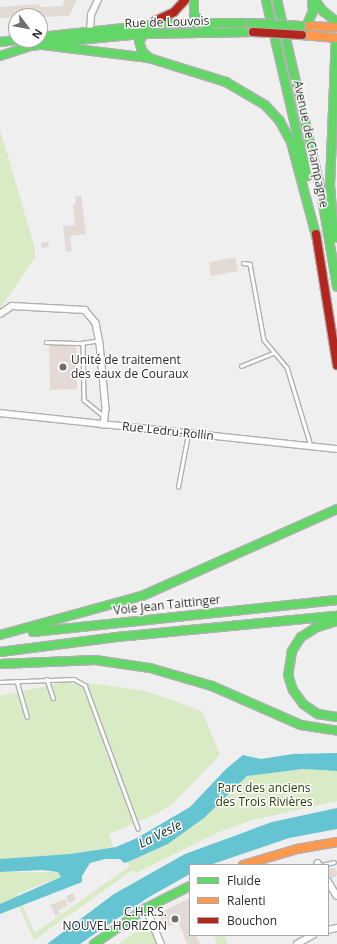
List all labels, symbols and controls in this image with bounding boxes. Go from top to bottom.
north arrow [8,8,48,48]
street label: Rue de Louvois [124,13,210,31]
text: N [29,26,46,42]
street label: Avenue de Champagne [291,79,331,209]
place label: Unité de traitement des eaux de Couraux [71,353,189,381]
marker: Unité de traitement des eaux de Couraux [58,362,68,372]
street label: Rue Ledru-Rollin [121,419,215,443]
street label: Voie Jean Taittinger [113,592,221,618]
park label: Parc des anciens des Trois Rivières [215,781,313,809]
water label: La Vesle [136,817,184,851]
legend [189,864,329,936]
text: Fluide [227,872,261,889]
text: Ralenti [227,892,266,909]
place label: C.H.R.S. NOUVEL HORIZON [63,905,167,933]
text: Bouchon [227,912,277,929]
marker: C.H.R.S. NOUVEL HORIZON [170,914,180,924]

